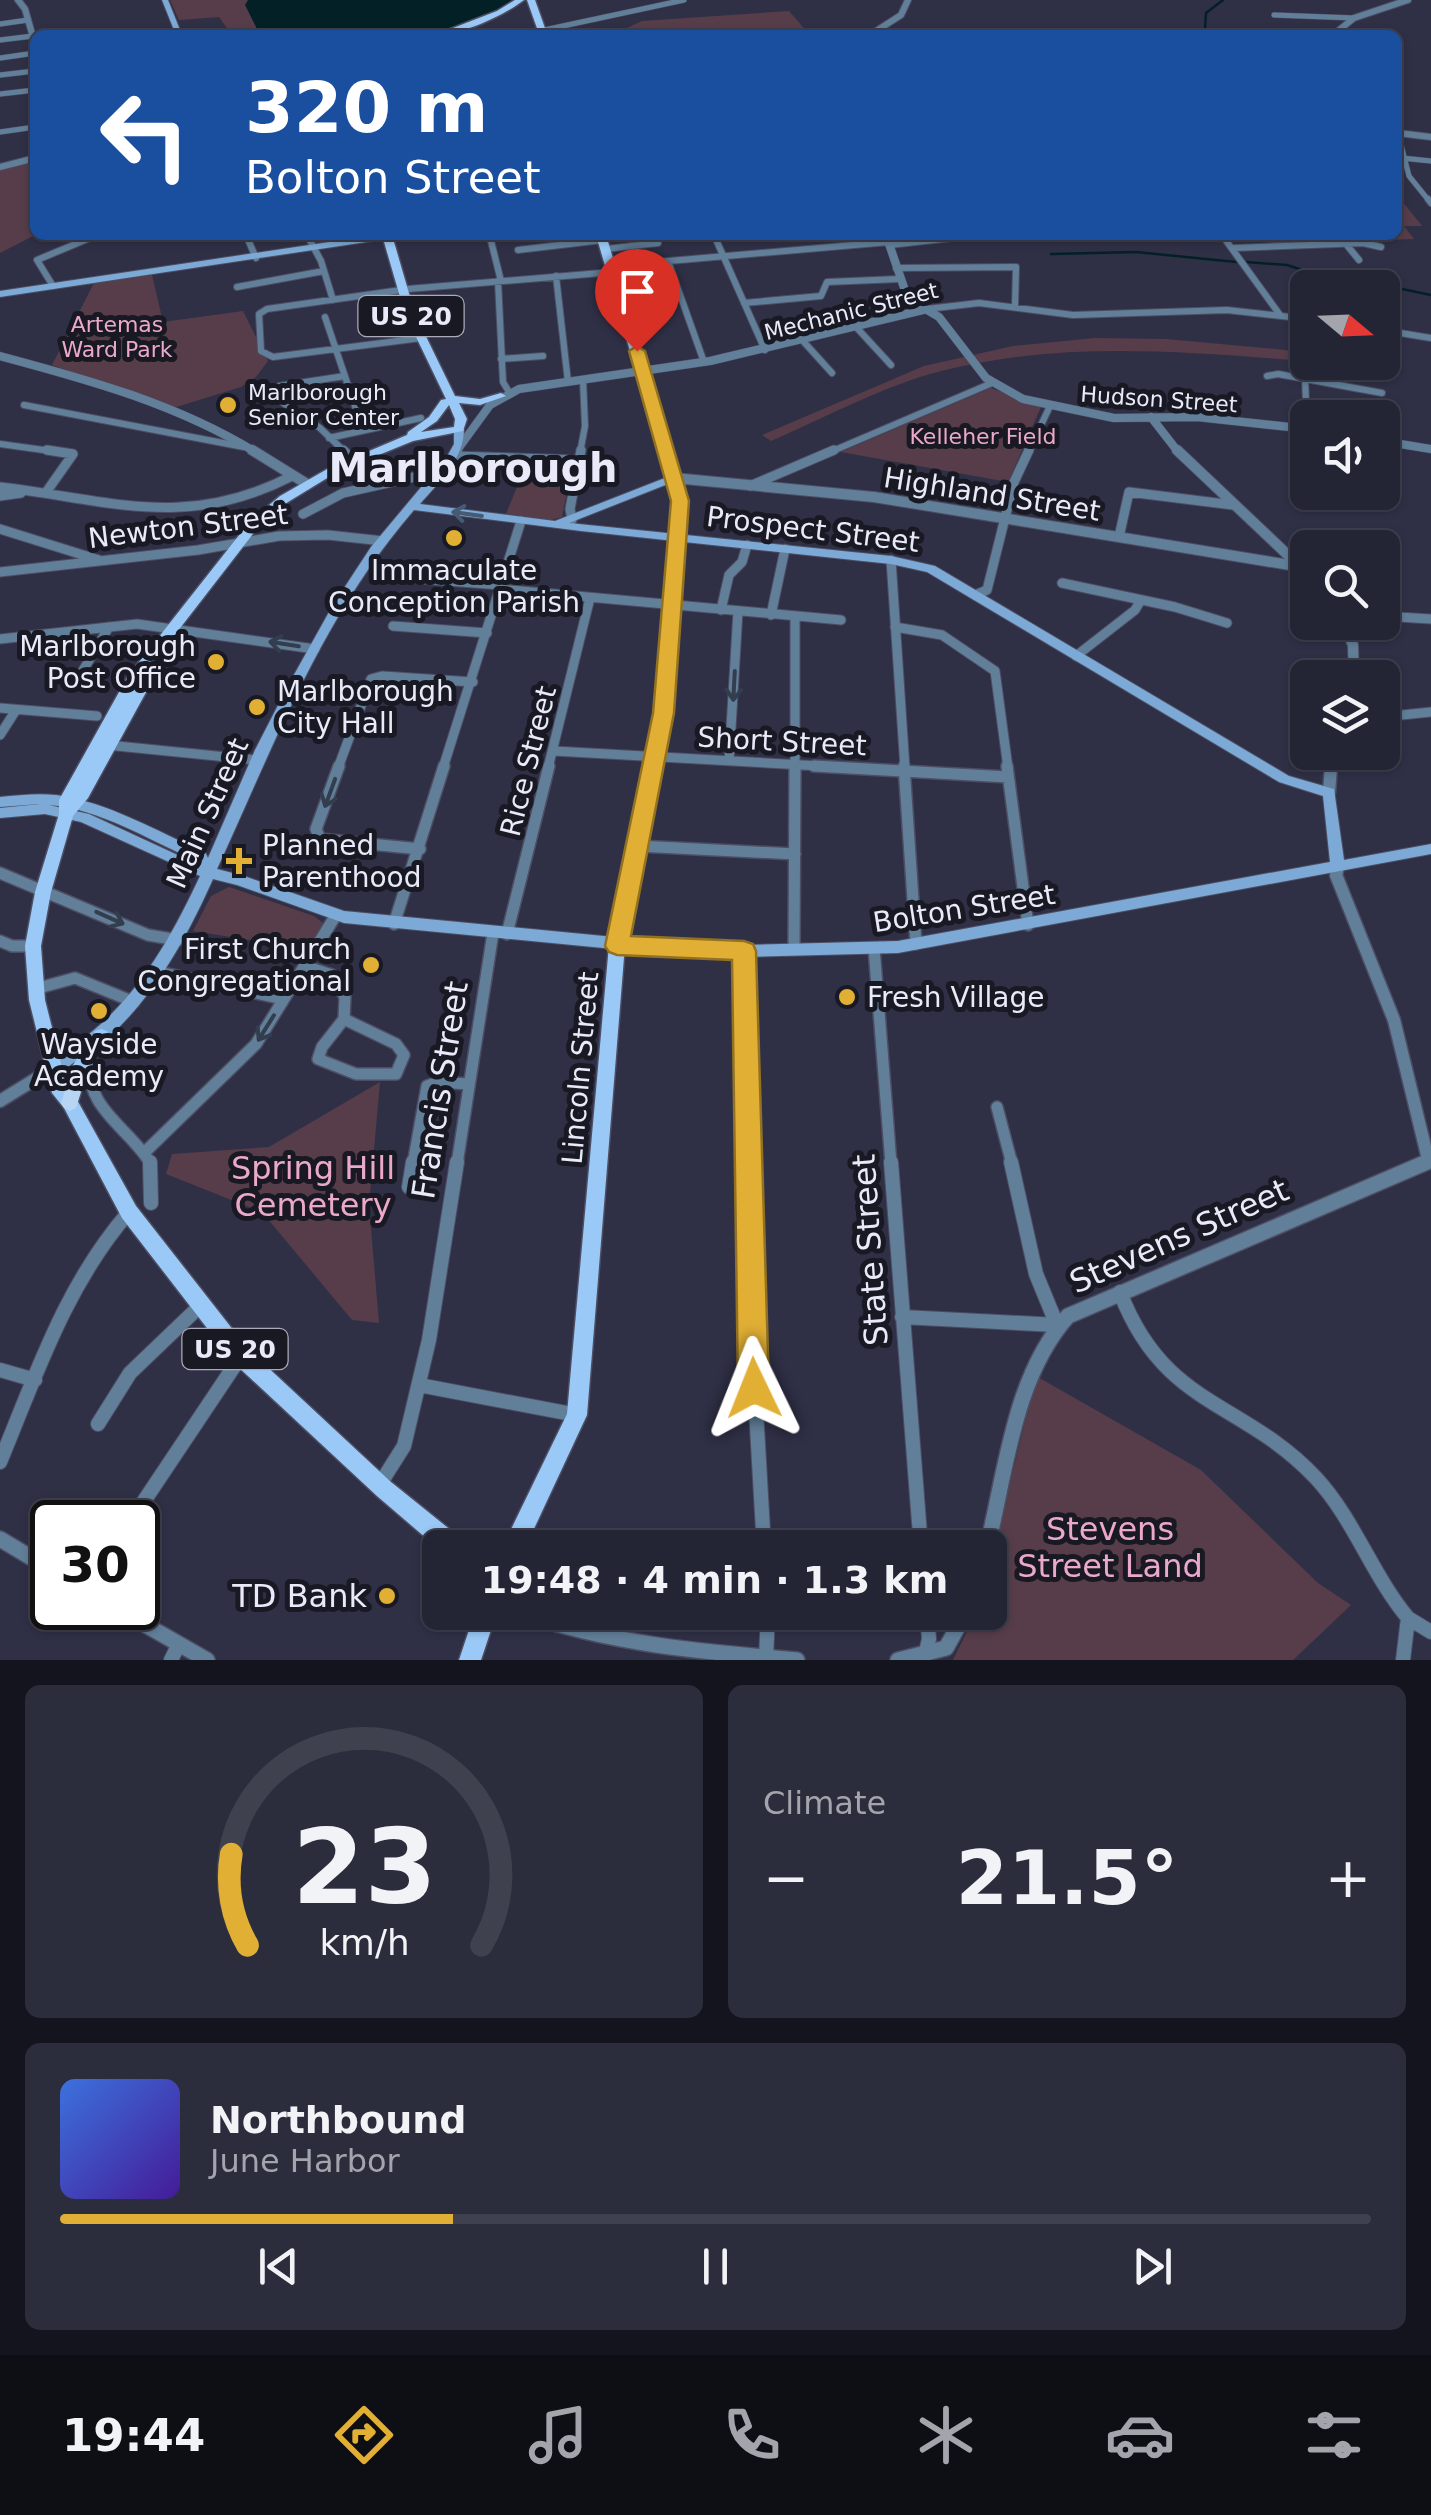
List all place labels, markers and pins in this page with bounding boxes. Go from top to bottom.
pin [595,249,680,352]
place label: Marlborough Senior Center [248,380,400,430]
marker: Marlborough Senior Center [217,394,239,416]
marker: Immaculate Conception Parish [443,527,465,549]
place label: Immaculate Conception Parish [328,554,580,619]
place label: Marlborough Post Office [19,630,196,695]
marker: Marlborough Post Office [205,651,227,673]
place label: Marlborough City Hall [277,675,454,740]
marker: Marlborough City Hall [246,696,268,718]
place label: Planned Parenthood [262,829,421,894]
marker: Planned Parenthood [226,848,252,874]
place label: First Church Congregational [137,933,351,998]
marker: First Church Congregational [360,954,382,976]
place label: Fresh Village [867,981,1044,1014]
marker: Fresh Village [836,986,858,1008]
marker: Wayside Academy [88,1000,110,1022]
place label: Wayside Academy [34,1028,164,1093]
place label: TD Bank [231,1577,367,1615]
marker: TD Bank [376,1585,398,1607]

